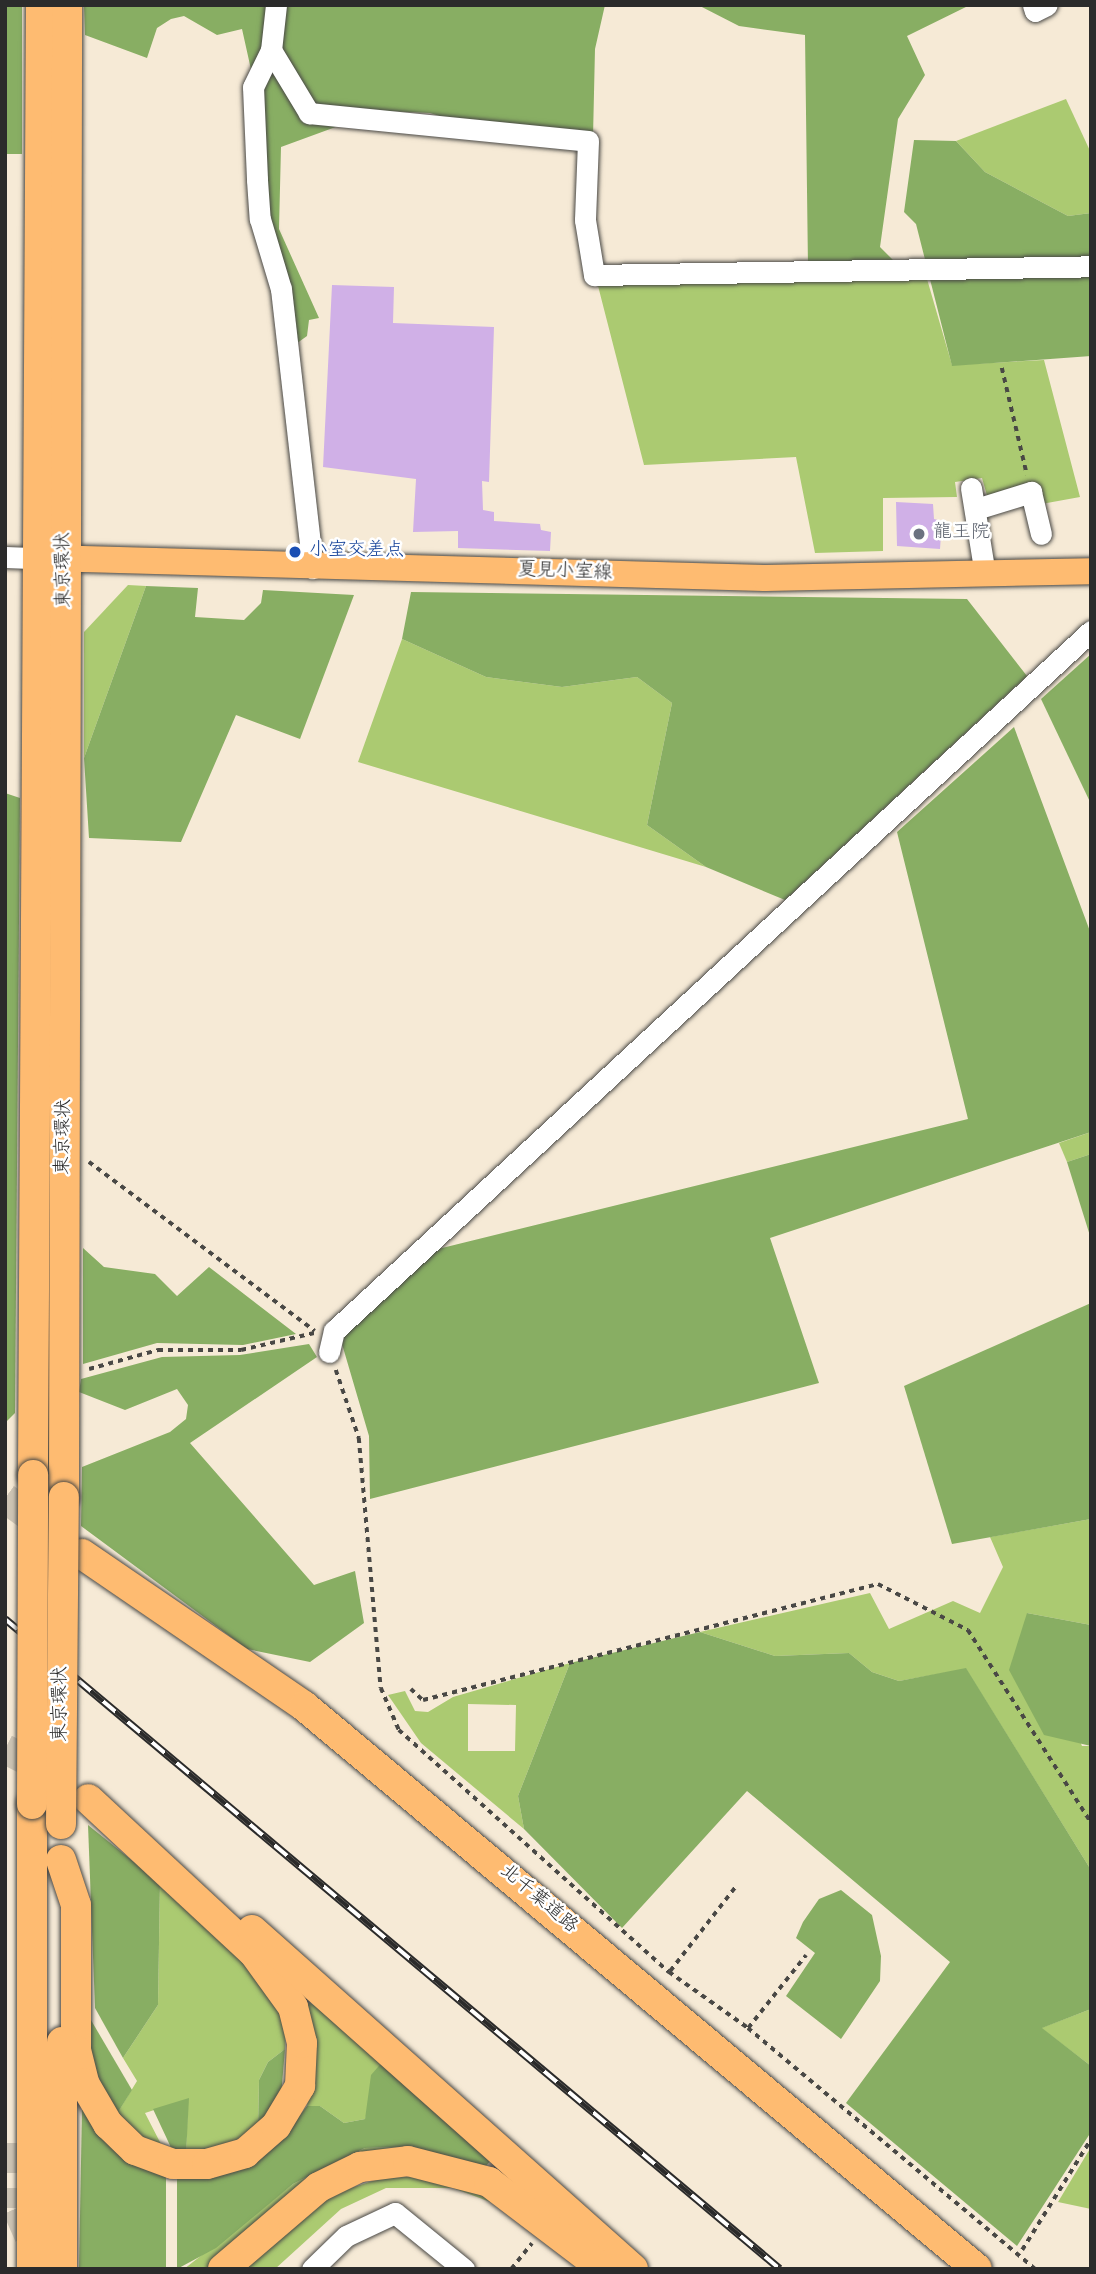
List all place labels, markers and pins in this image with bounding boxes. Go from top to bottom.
place label: 龍王院 [933,523,990,545]
marker: 龍王院 [911,526,927,542]
place label: 小室交差点 [309,541,404,563]
marker: 小室交差点 [287,544,303,560]

